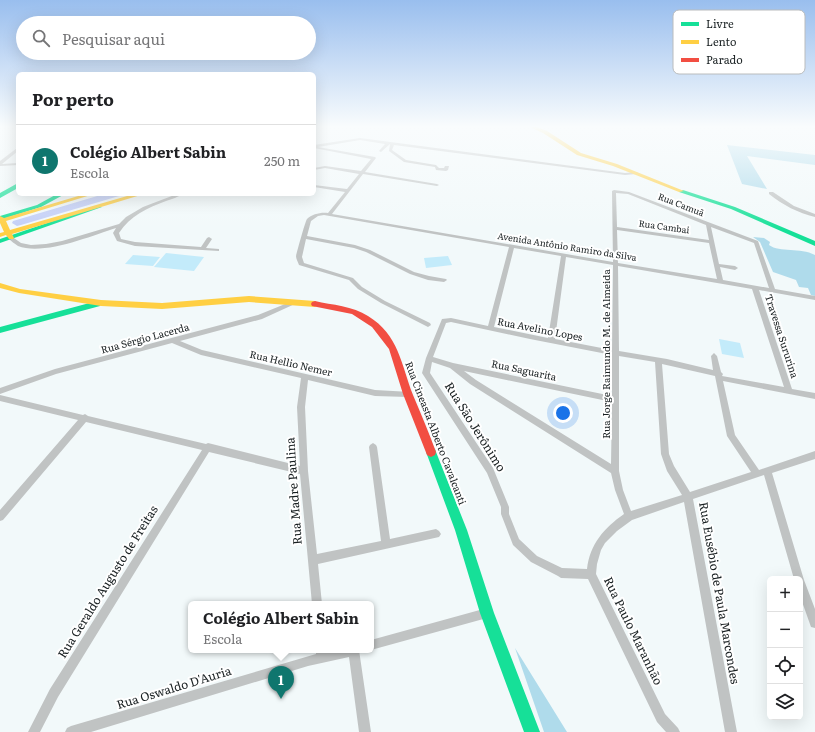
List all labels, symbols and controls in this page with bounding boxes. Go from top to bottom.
legend [673,10,805,74]
text: Livre [706,15,734,31]
search box [16,16,316,60]
icon: search [30,27,52,49]
text: Pesquisar aqui [62,27,165,50]
text: Lento [706,33,736,49]
text: Parado [706,51,743,67]
text: Por perto [32,86,114,111]
text: Colégio Albert Sabin [70,140,226,163]
text: 1 [42,151,48,170]
text: 250 m [264,151,300,170]
text: Escola [70,163,109,182]
street label: Rua Camuã [656,189,707,219]
street label: Rua Cambai [638,216,690,237]
street label: Avenida Antônio Ramiro da Silva [496,228,638,264]
street label: Rua Jorge Raimundo M. de Almeida [598,269,613,439]
street label: Travessa Sururina [762,292,803,380]
street label: Rua Avelino Lopes [496,313,585,344]
street label: Rua Sérgio Lacerda [99,318,191,357]
street label: Rua Hellio Nemer [248,346,334,379]
street label: Rua Saguarita [490,355,559,384]
street label: Rua Cineasta Alberto Cavalcanti [402,359,471,507]
street label: Rua São Jerônimo [441,378,511,475]
your location [553,403,573,423]
street label: Rua Madre Paulina [280,436,306,545]
street label: Rua Eusébio de Paula Marcondes [695,500,745,686]
street label: Rua Geraldo Augusto de Freitas [53,501,162,661]
street label: Rua Paulo Maranhão [600,573,668,688]
map controls [767,576,803,720]
button: + [767,576,803,612]
popup [188,601,374,653]
text: Colégio Albert Sabin [203,606,359,629]
button: − [767,612,803,648]
text: Escola [203,629,242,648]
button: locate [767,648,803,684]
street label: Rua Oswaldo D'Auria [114,661,234,713]
pin: 1 [268,666,294,699]
button: layers [767,684,803,720]

